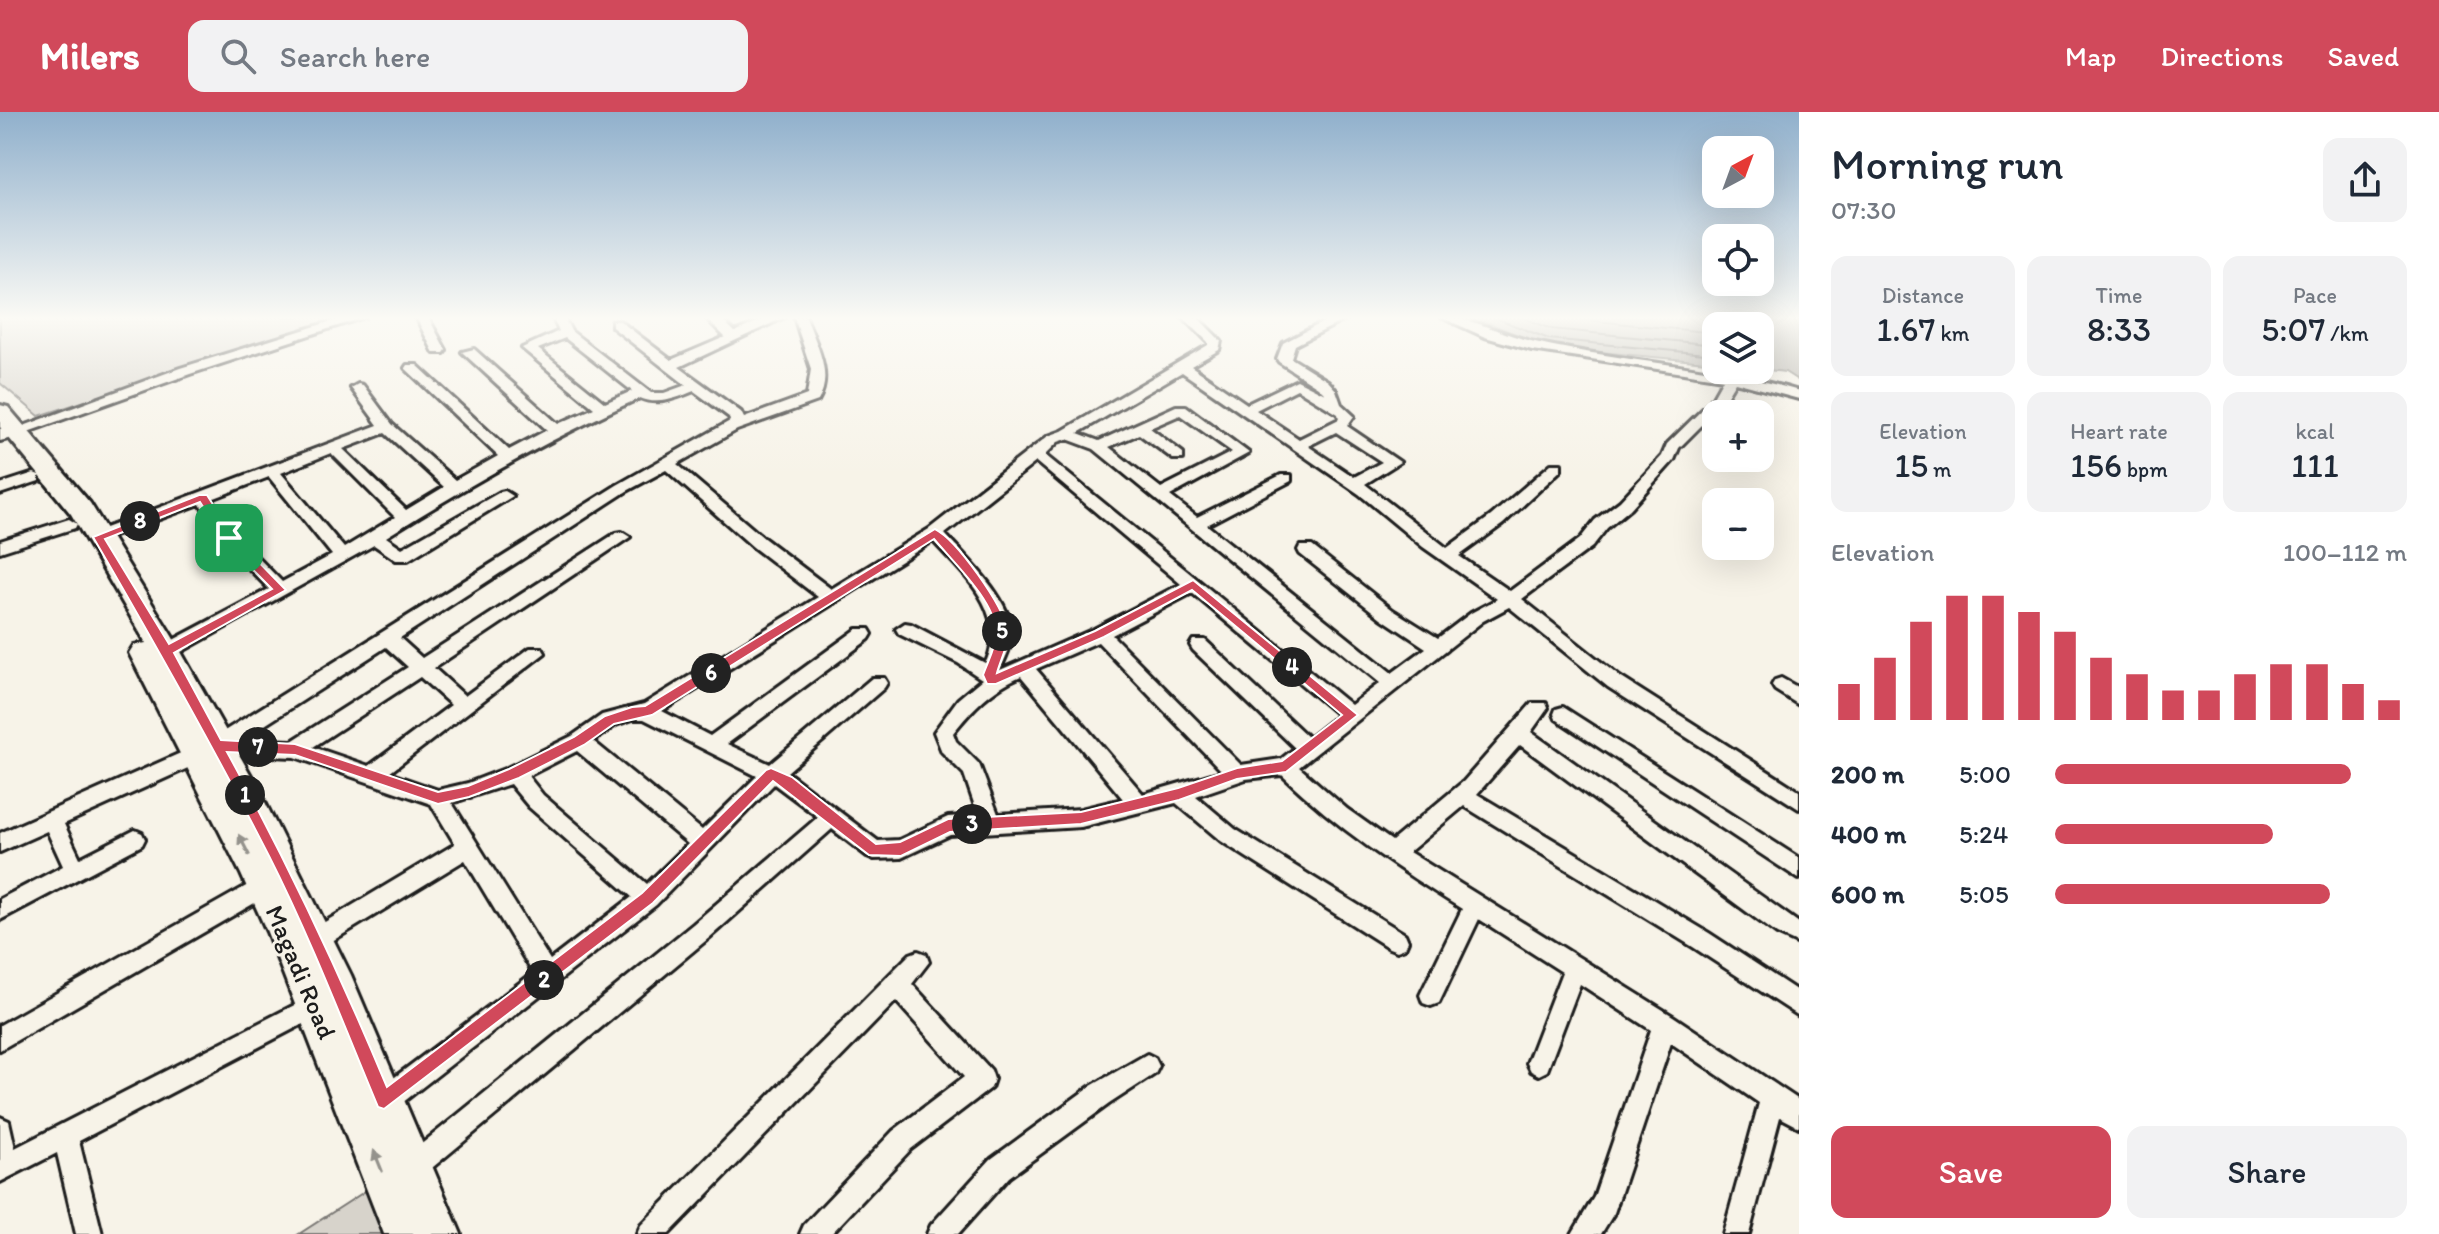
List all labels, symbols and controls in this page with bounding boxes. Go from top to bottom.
search box [188,20,748,92]
text: Milers [40,33,140,79]
icon: search [216,34,260,78]
text: Search here [280,38,430,75]
text: Map [2065,39,2116,73]
text: Directions [2160,39,2284,73]
text: Saved [2328,39,2399,73]
north arrow [1702,136,1774,208]
map controls [1702,136,1774,560]
text: Morning run [1831,137,2064,190]
button: share [2323,138,2407,222]
text: 07:30 [1831,194,1896,226]
button: locate [1702,224,1774,296]
text: Distance [1882,282,1964,309]
text: Time [2096,282,2142,309]
text: Pace [2293,282,2337,309]
text: 1.67 [1876,309,1935,350]
text: 8:33 [2087,309,2151,350]
text: 5:07 [2261,309,2325,350]
button: layers [1702,312,1774,384]
text: km [1935,320,1970,347]
text: /km [2325,320,2369,347]
button: + [1702,400,1774,472]
text: Elevation [1879,418,1967,445]
text: Heart rate [2070,418,2168,445]
text: kcal [2295,418,2335,445]
text: 15 [1894,445,1928,486]
text: 156 [2070,445,2122,486]
text: 111 [2291,445,2339,486]
text: m [1928,456,1952,483]
text: bpm [2122,456,2168,483]
button: − [1702,488,1774,560]
pin: 8 [120,501,160,541]
pin [195,504,263,572]
text: 8 [134,507,146,534]
icon: arrive [207,516,251,560]
text: Elevation [1831,536,1934,568]
text: 100–112 m [2283,536,2407,568]
pin: 5 [982,611,1022,651]
text: 5 [996,617,1008,644]
pin: 4 [1272,647,1312,687]
pin: 6 [691,653,731,693]
text: 4 [1285,653,1299,680]
text: 6 [705,659,717,686]
pin: 7 [238,727,278,767]
text: 7 [253,733,263,760]
text: 200 m [1831,758,1904,790]
text: 5:00 [1959,758,2011,790]
pin: 1 [225,775,265,815]
text: 1 [240,781,250,808]
pin: 3 [952,804,992,844]
text: 3 [966,810,978,837]
text: 400 m [1831,818,1906,850]
text: 5:24 [1959,818,2008,850]
one-way arrow [237,833,251,856]
text: 600 m [1831,878,1905,910]
text: 5:05 [1959,878,2009,910]
street label: Magadi Road [258,900,344,1044]
pin: 2 [524,960,564,1000]
text: 2 [538,966,550,993]
button: Save [1831,1126,2111,1218]
button: Share [2127,1126,2407,1218]
one-way arrow [371,1149,384,1173]

